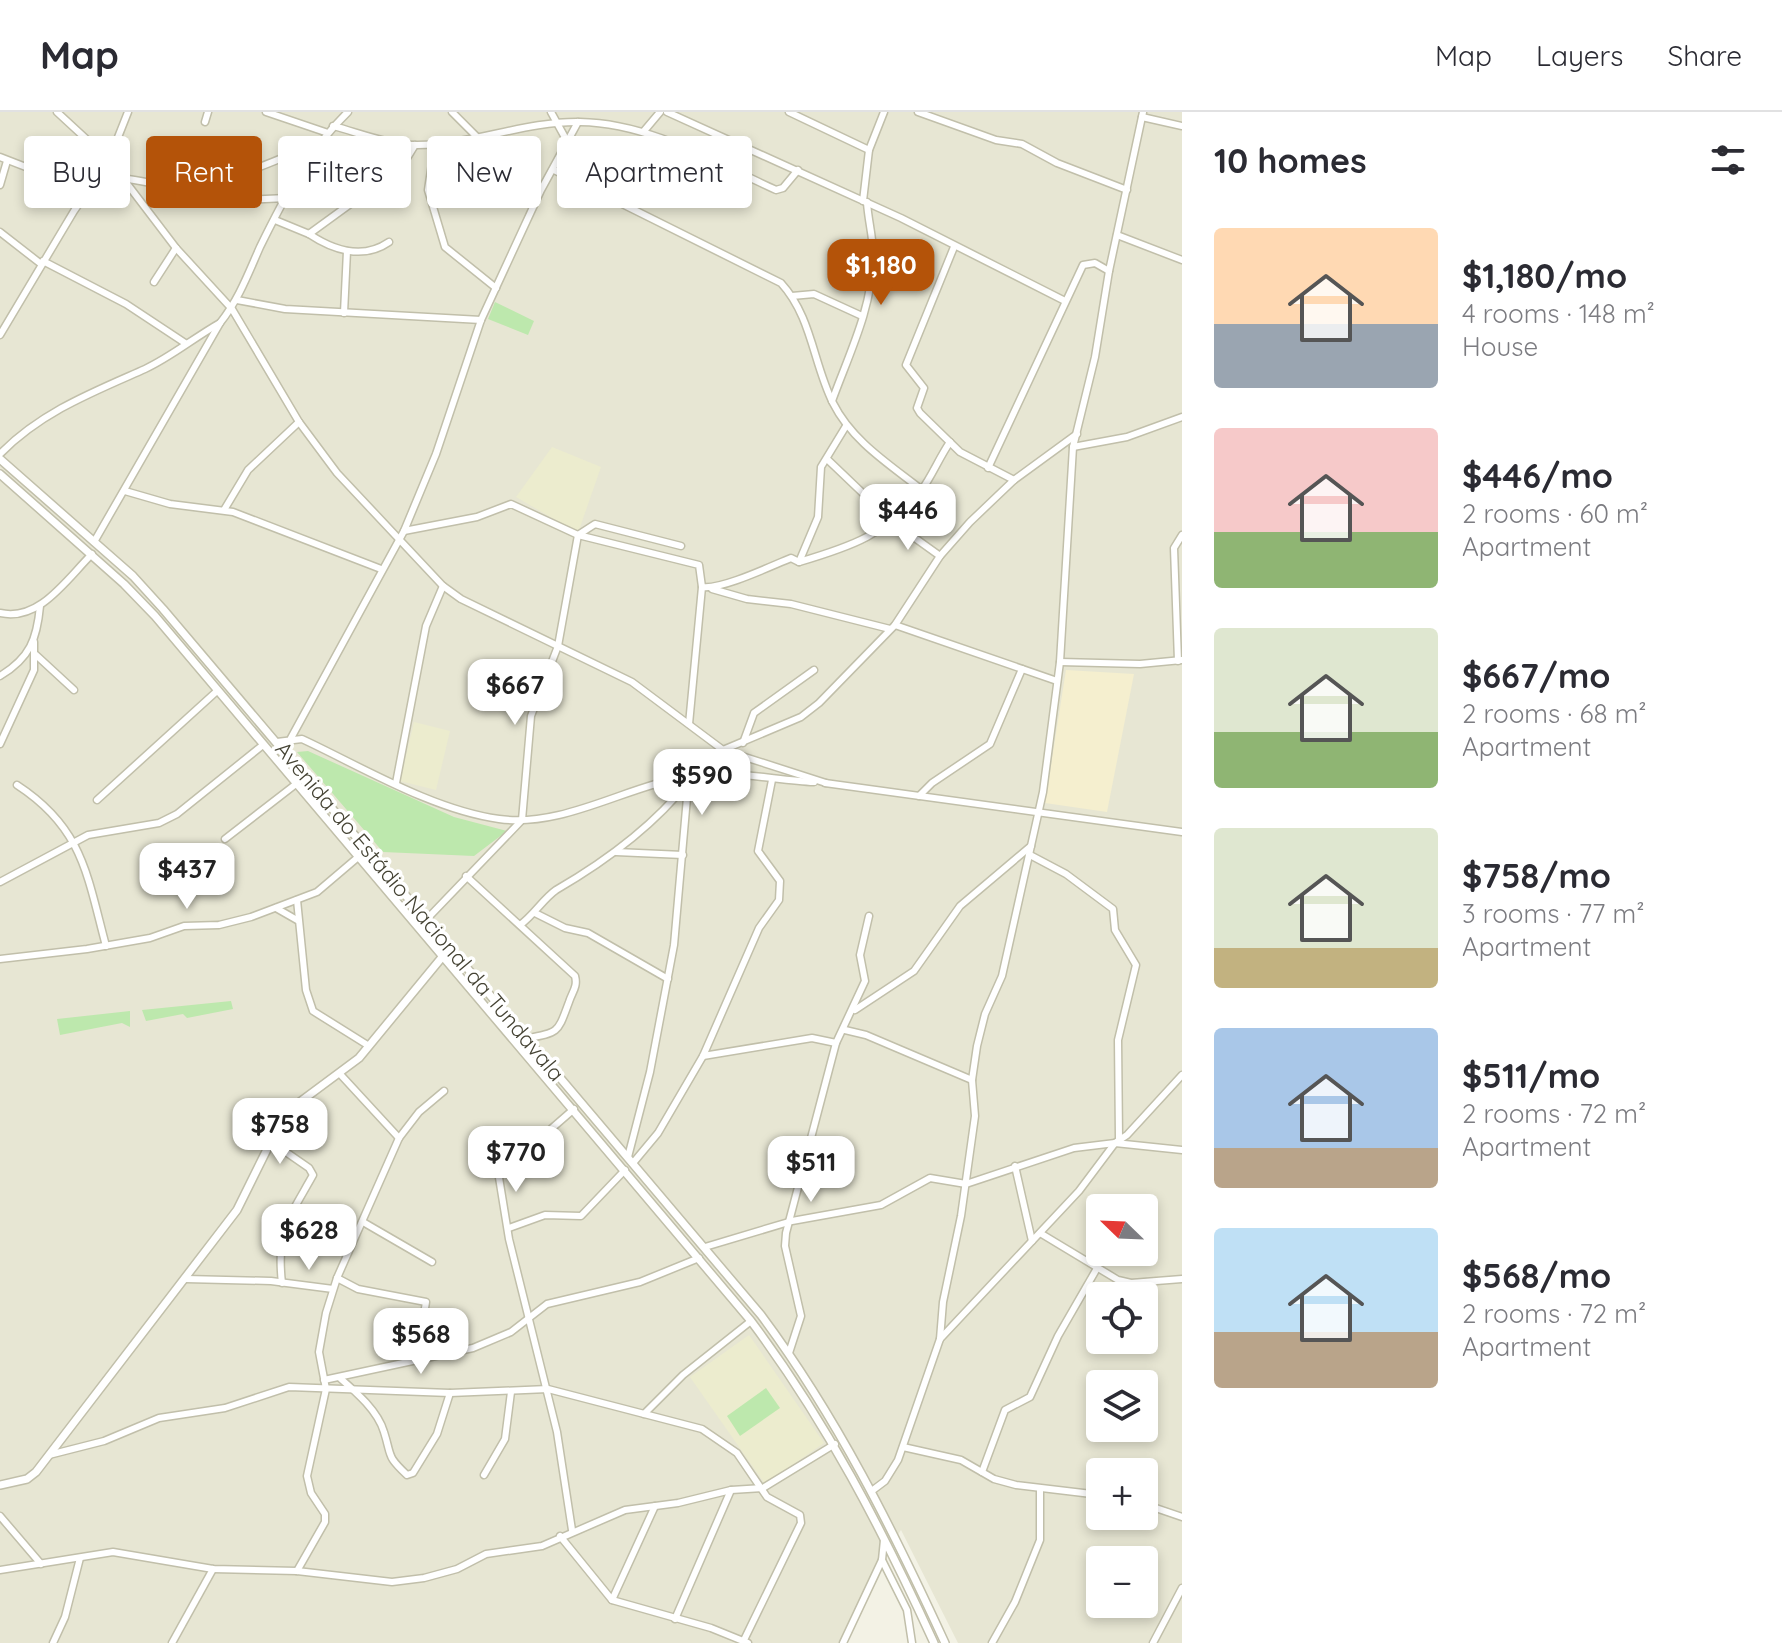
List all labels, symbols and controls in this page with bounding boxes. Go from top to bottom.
text: Map [40,31,119,79]
text: Map [1435,38,1492,73]
text: Layers [1536,38,1623,73]
text: Share [1667,38,1742,73]
chip: Buy [24,136,130,208]
chip: Rent [146,136,262,208]
chip: Filters [278,136,411,208]
chip: New [427,136,541,208]
chip: Apartment [557,136,752,208]
icon: filters [1706,138,1750,182]
text: 10 homes [1214,139,1367,182]
pin: $1,180 [816,239,946,307]
text: $1,180 [845,248,917,281]
text: $1,180/mo [1462,254,1627,297]
icon: home [1278,260,1374,356]
text: 4 rooms · 148 m² [1462,297,1655,330]
text: House [1462,330,1538,363]
text: $446/mo [1462,454,1613,497]
icon: home [1278,460,1374,556]
pin: $446 [861,484,955,552]
text: $446 [878,493,938,526]
text: 2 rooms · 60 m² [1462,497,1648,530]
text: Apartment [1462,530,1591,563]
text: $667/mo [1462,654,1610,697]
pin: $667 [468,659,562,727]
icon: home [1278,660,1374,756]
text: $667 [486,668,544,701]
text: 2 rooms · 68 m² [1462,697,1647,730]
text: Apartment [1462,730,1591,763]
street label: Avenida do Estádio Nacional da Tundavala [269,735,571,1087]
pin: $590 [655,749,749,817]
text: $590 [671,758,733,791]
pin: $437 [140,843,234,911]
text: $437 [157,852,217,885]
text: $758/mo [1462,854,1611,897]
icon: home [1278,860,1374,956]
text: 3 rooms · 77 m² [1462,897,1644,930]
text: Apartment [1462,930,1591,963]
text: $511/mo [1462,1054,1600,1097]
icon: home [1278,1060,1374,1156]
text: 2 rooms · 72 m² [1462,1097,1646,1130]
pin: $758 [233,1098,327,1166]
text: $758 [250,1107,310,1140]
pin: $770 [469,1126,563,1194]
text: Apartment [1462,1130,1591,1163]
text: $770 [486,1135,546,1168]
pin: $511 [764,1136,858,1204]
text: $511 [786,1145,836,1178]
north arrow [1086,1194,1158,1266]
map controls [1086,1194,1158,1618]
pin: $628 [262,1204,356,1272]
text: $628 [280,1213,338,1246]
text: $568/mo [1462,1254,1611,1297]
icon: home [1278,1260,1374,1356]
button: locate [1086,1282,1158,1354]
text: 2 rooms · 72 m² [1462,1297,1646,1330]
pin: $568 [374,1308,468,1376]
text: $568 [391,1317,451,1350]
text: Apartment [1462,1330,1591,1363]
button: layers [1086,1370,1158,1442]
button: + [1086,1458,1158,1530]
button: − [1086,1546,1158,1618]

